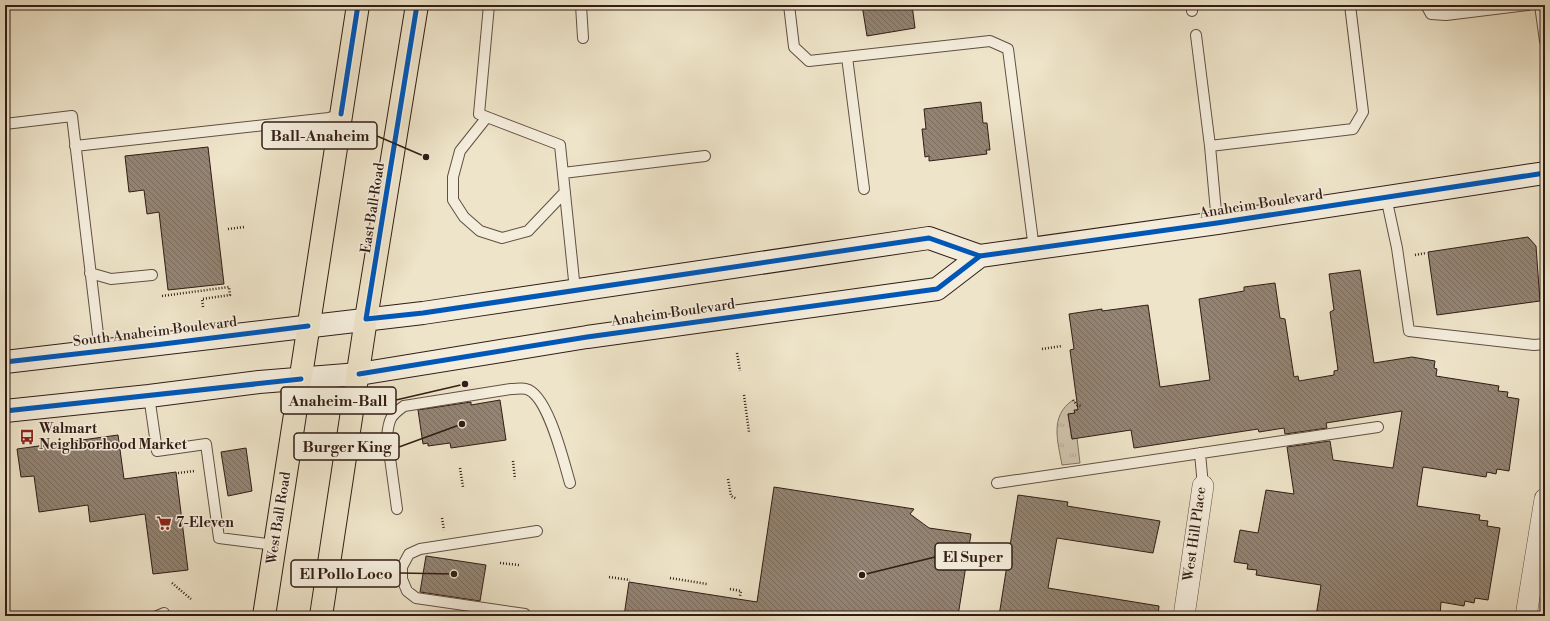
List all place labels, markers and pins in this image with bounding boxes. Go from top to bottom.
callout: Ball-Anaheim [262,122,377,149]
callout: Anaheim-Ball [281,387,396,414]
place label: Walmart Neighborhood Market [38,420,188,454]
bus stop icon: Walmart Neighborhood Market [18,428,36,446]
callout: Burger King [294,433,399,460]
supermarket icon: 7-Eleven [155,514,173,532]
place label: 7-Eleven [176,514,234,532]
callout: El Super [935,543,1012,570]
callout: El Pollo Loco [291,560,400,587]

